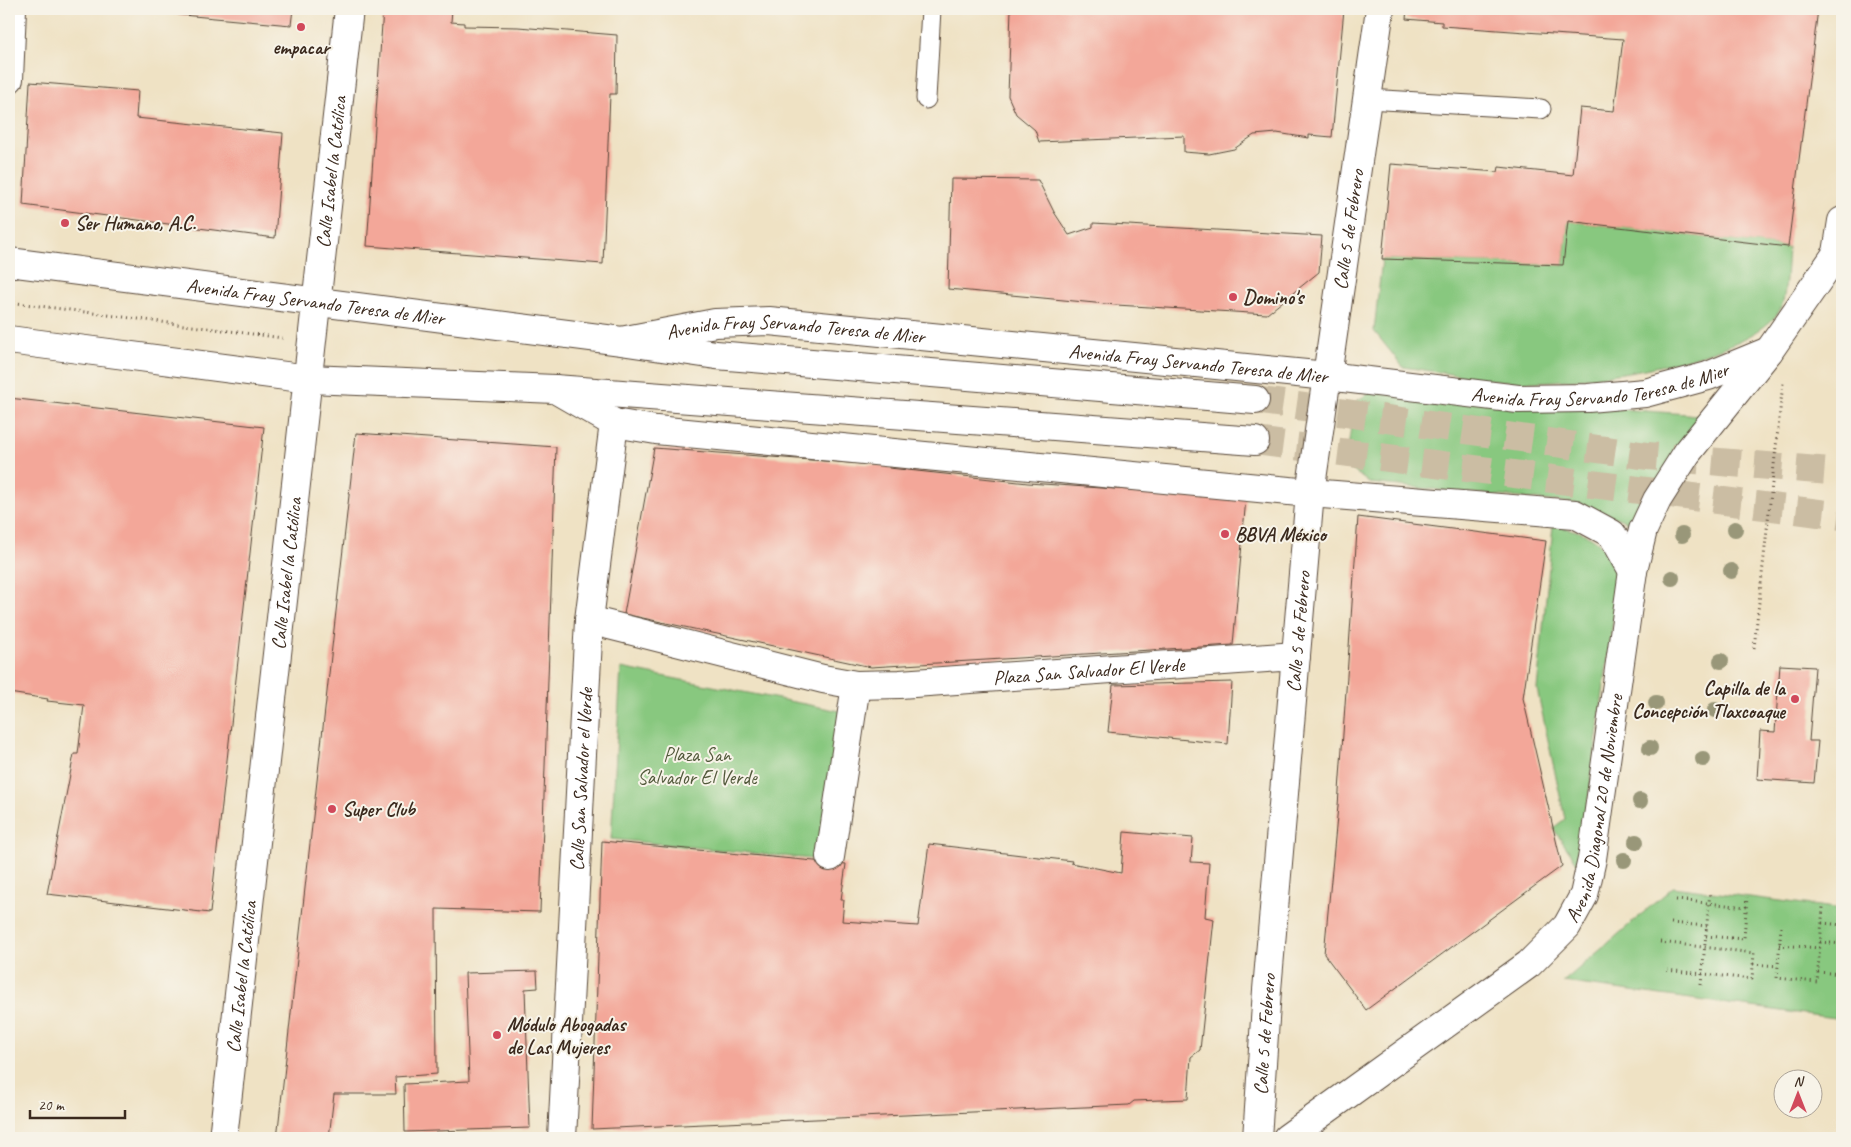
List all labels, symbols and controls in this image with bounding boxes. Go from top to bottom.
marker: empacar [295,21,307,33]
place label: empacar [272,35,332,60]
street label: Calle Isabel la Católica [310,93,352,249]
street label: Calle 5 de Febrero [1327,167,1369,291]
place label: Ser Humano, A.C. [75,211,197,236]
marker: Ser Humano, A.C. [59,217,71,229]
street label: Avenida Fray Servando Teresa de Mier [185,272,448,331]
place label: Domino's [1243,285,1305,310]
marker: Domino's [1227,291,1239,303]
street label: Avenida Fray Servando Teresa de Mier [664,308,928,349]
street label: Avenida Fray Servando Teresa de Mier [1068,338,1331,389]
street label: Avenida Fray Servando Teresa de Mier [1470,356,1734,412]
street label: Calle Isabel la Católica [265,494,307,651]
place label: BBVA México [1235,522,1328,547]
marker: BBVA México [1219,528,1231,540]
street label: Calle 5 de Febrero [1280,569,1316,693]
street label: Plaza San Salvador El Verde [992,651,1187,690]
place label: Capilla de la Concepción Tlaxcoaque [1632,676,1787,724]
street label: Calle San Salvador el Verde [563,686,598,872]
street label: Avenida Diagonal 20 de Noviembre [1559,691,1628,927]
marker: Capilla de la Concepción Tlaxcoaque [1789,693,1801,705]
park label: Plaza San Salvador El Verde [637,742,758,790]
place label: Super Club [342,797,417,822]
marker: Super Club [326,803,338,815]
street label: Calle Isabel la Católica [220,898,262,1054]
street label: Calle 5 de Febrero [1247,972,1281,1096]
place label: Módulo Abogadas de Las Mujeres [507,1012,627,1060]
marker: Módulo Abogadas de Las Mujeres [491,1029,503,1041]
north arrow [1774,1070,1824,1120]
text: N [1794,1073,1805,1090]
scale bar [30,1087,125,1119]
text: 20 m [38,1096,65,1115]

